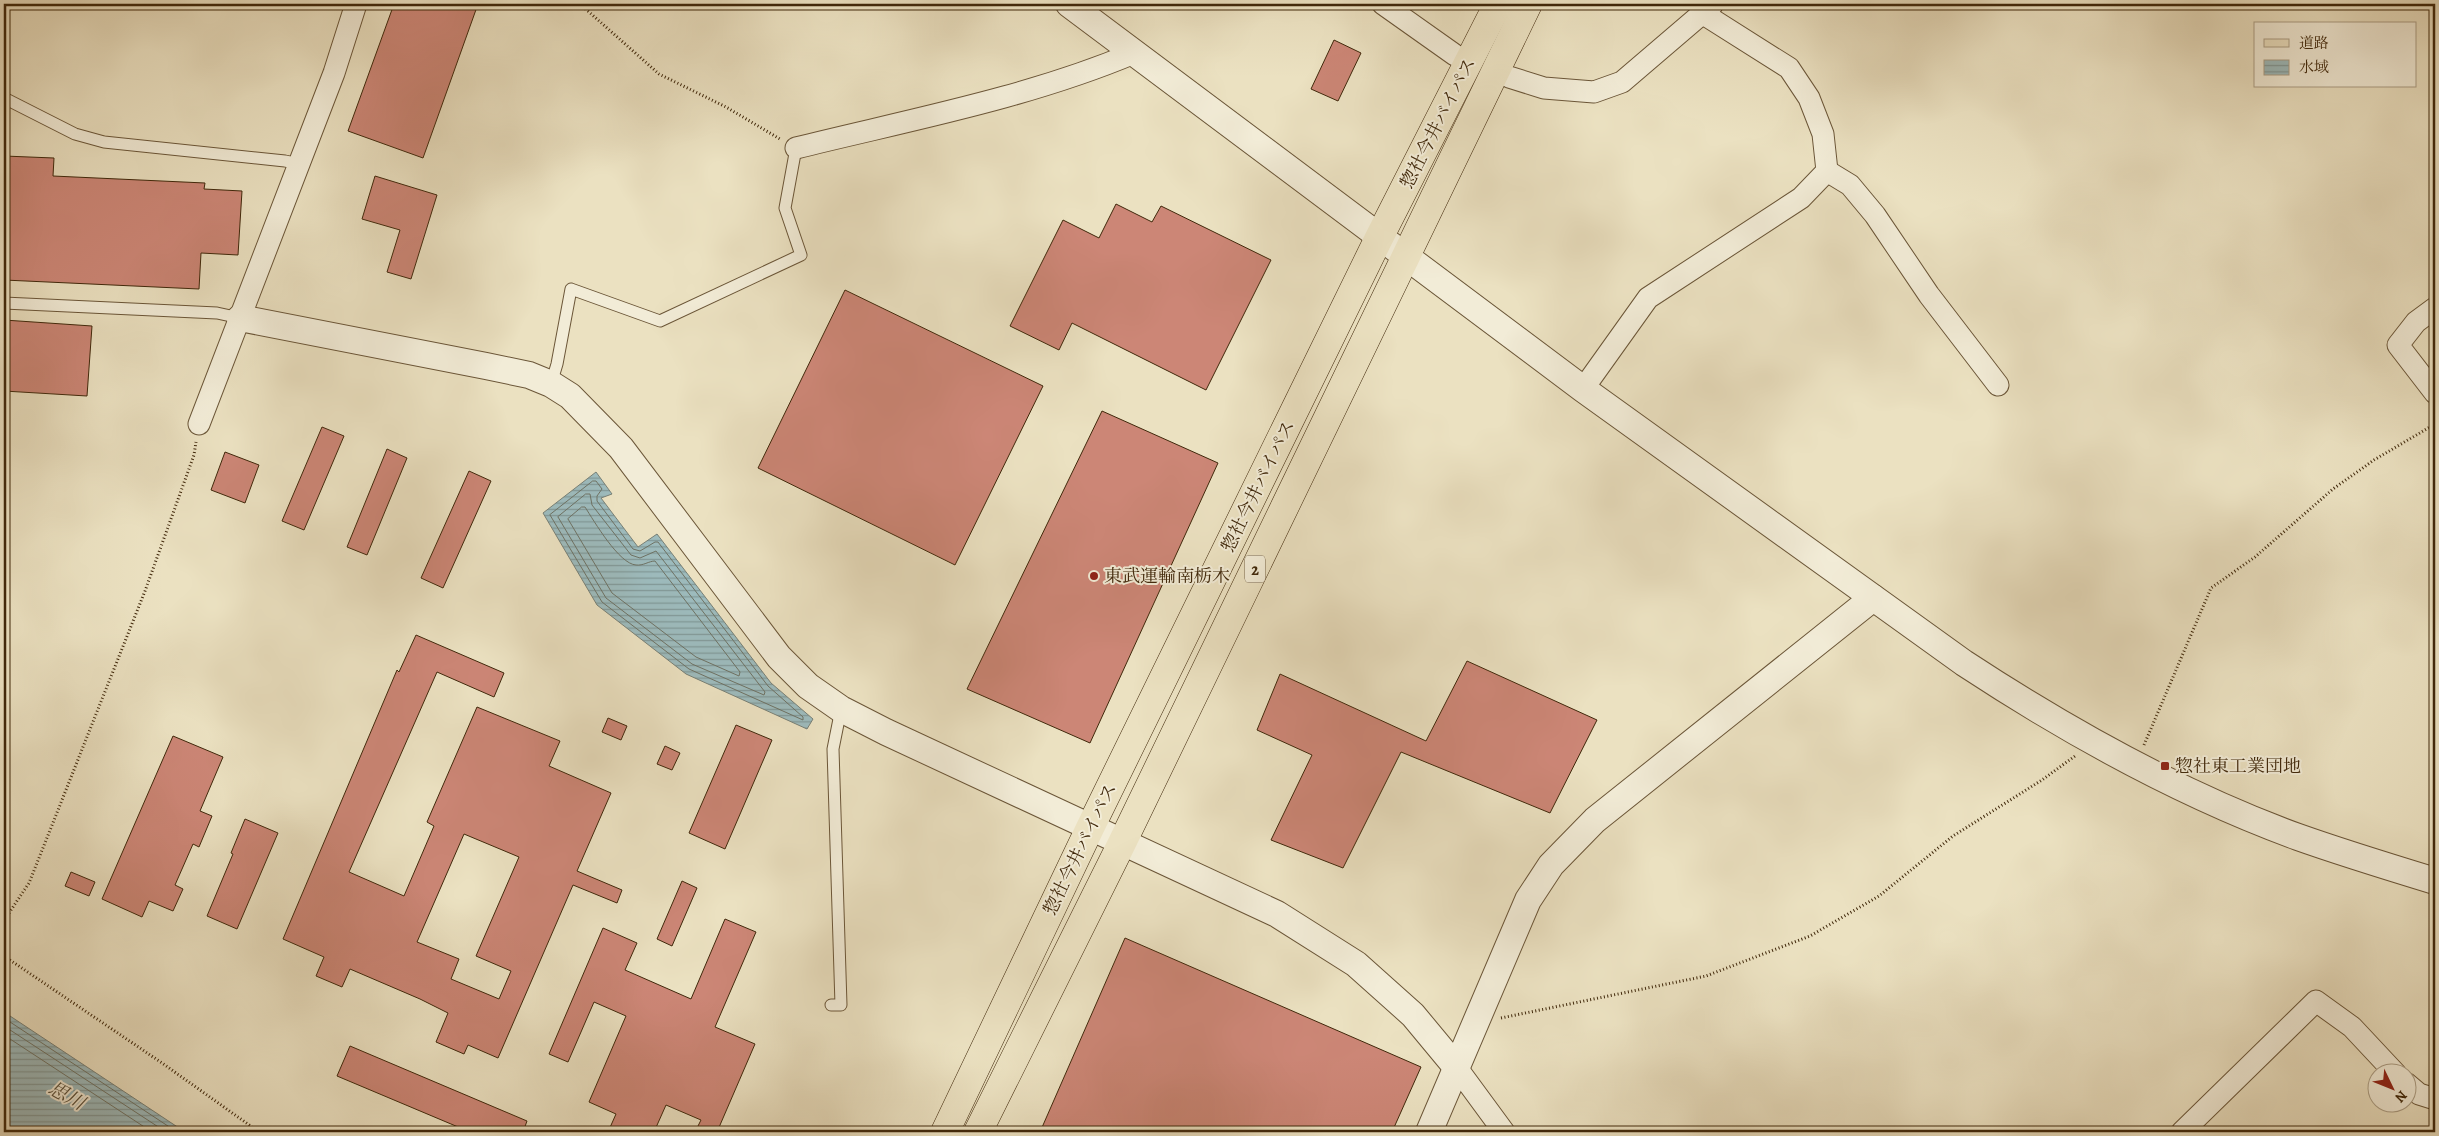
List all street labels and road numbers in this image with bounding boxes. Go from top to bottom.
street label: 惣社今井バイパス [1395,54,1481,192]
street label: 惣社今井バイパス [1216,416,1300,556]
road number: 2 [1245,556,1265,582]
street label: 惣社今井バイパス [1038,779,1122,919]

